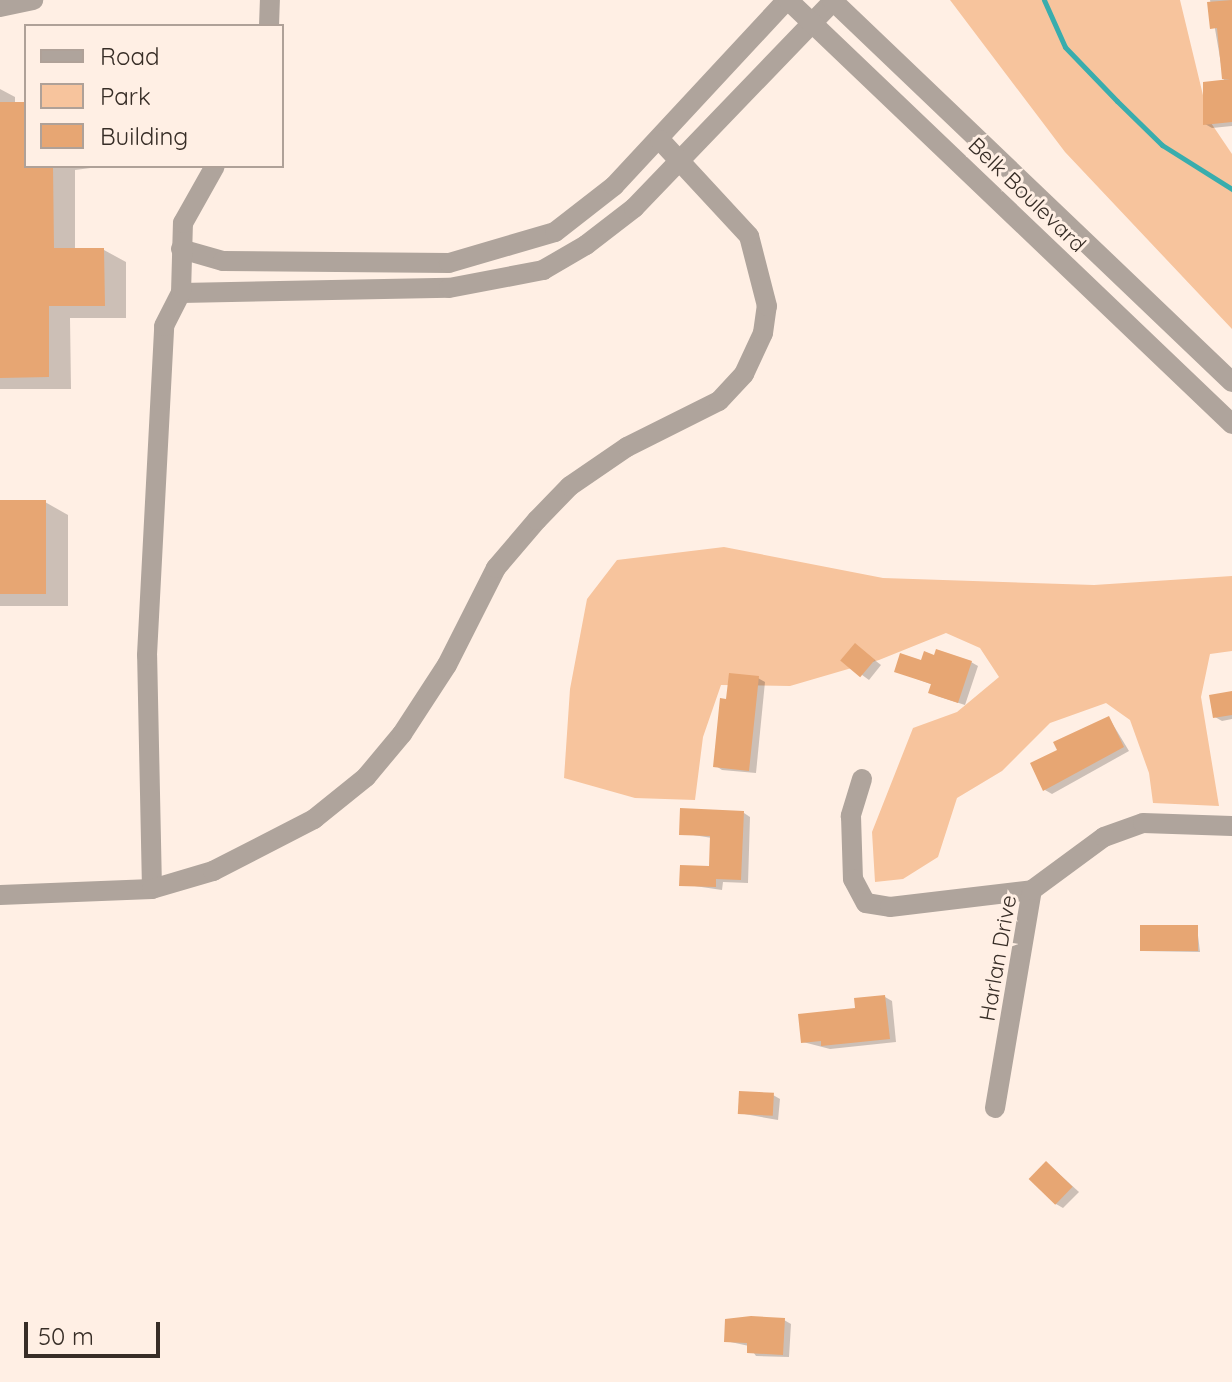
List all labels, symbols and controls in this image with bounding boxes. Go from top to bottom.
legend [24,24,284,168]
text: Road [100,41,160,71]
text: Park [100,81,151,111]
text: Building [100,121,188,151]
street label: Belk Boulevard [963,132,1091,258]
street label: Harlan Drive [974,893,1022,1023]
scale bar [28,1306,164,1356]
text: 50 m [38,1321,94,1351]

